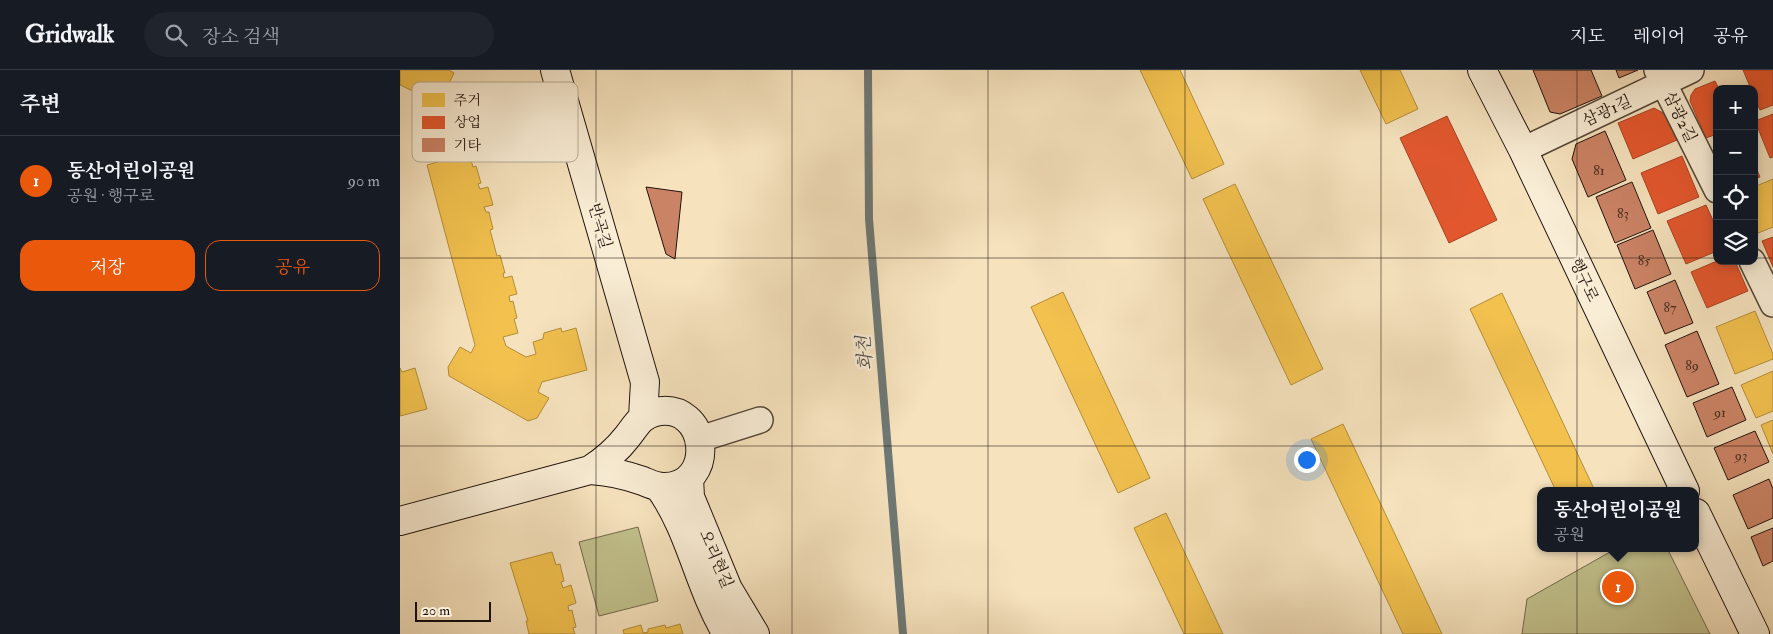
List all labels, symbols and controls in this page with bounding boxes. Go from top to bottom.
search box [144,12,494,57]
text: Gridwalk [25,19,114,50]
icon: search [162,21,190,49]
text: 장소 검색 [202,25,280,49]
text: 지도 [1570,25,1605,48]
text: 레이어 [1633,25,1685,48]
text: 공유 [1713,25,1748,48]
legend [412,82,578,162]
map controls [1713,85,1758,265]
button: + [1713,85,1758,130]
street label: 삼광2길 [1659,88,1701,146]
text: 주변 [20,91,61,118]
street label: 삼광1길 [1579,91,1635,131]
text: 주거 [454,92,481,109]
text: 상업 [454,114,481,131]
button: − [1713,130,1758,175]
text: 기타 [454,137,482,154]
text: 동산어린이공원 [67,159,195,183]
house number: 81 [1593,162,1605,179]
text: 1 [33,171,39,191]
text: 90 m [348,171,380,191]
button: locate [1713,175,1758,220]
text: 공원 · 행구로 [67,186,154,206]
street label: 반곡길 [584,201,616,251]
house number: 83 [1617,205,1629,222]
button: layers [1713,220,1758,265]
button: 저장 [20,240,195,291]
button: 공유 [205,240,380,291]
house number: 85 [1638,252,1651,269]
street label: 행구로 [1565,255,1603,306]
house number: 87 [1664,299,1677,316]
water label: 화천 [852,333,878,371]
house number: 89 [1685,357,1699,374]
house number: 91 [1713,404,1726,421]
your location [1294,447,1320,473]
house number: 93 [1734,447,1747,464]
popup [1537,487,1699,552]
text: 동산어린이공원 [1554,498,1682,522]
text: 공원 [1554,525,1585,545]
street label: 오리현길 [695,527,737,591]
pin: 1 [1602,568,1634,606]
scale bar [415,599,491,622]
text: 20 m [422,602,450,619]

